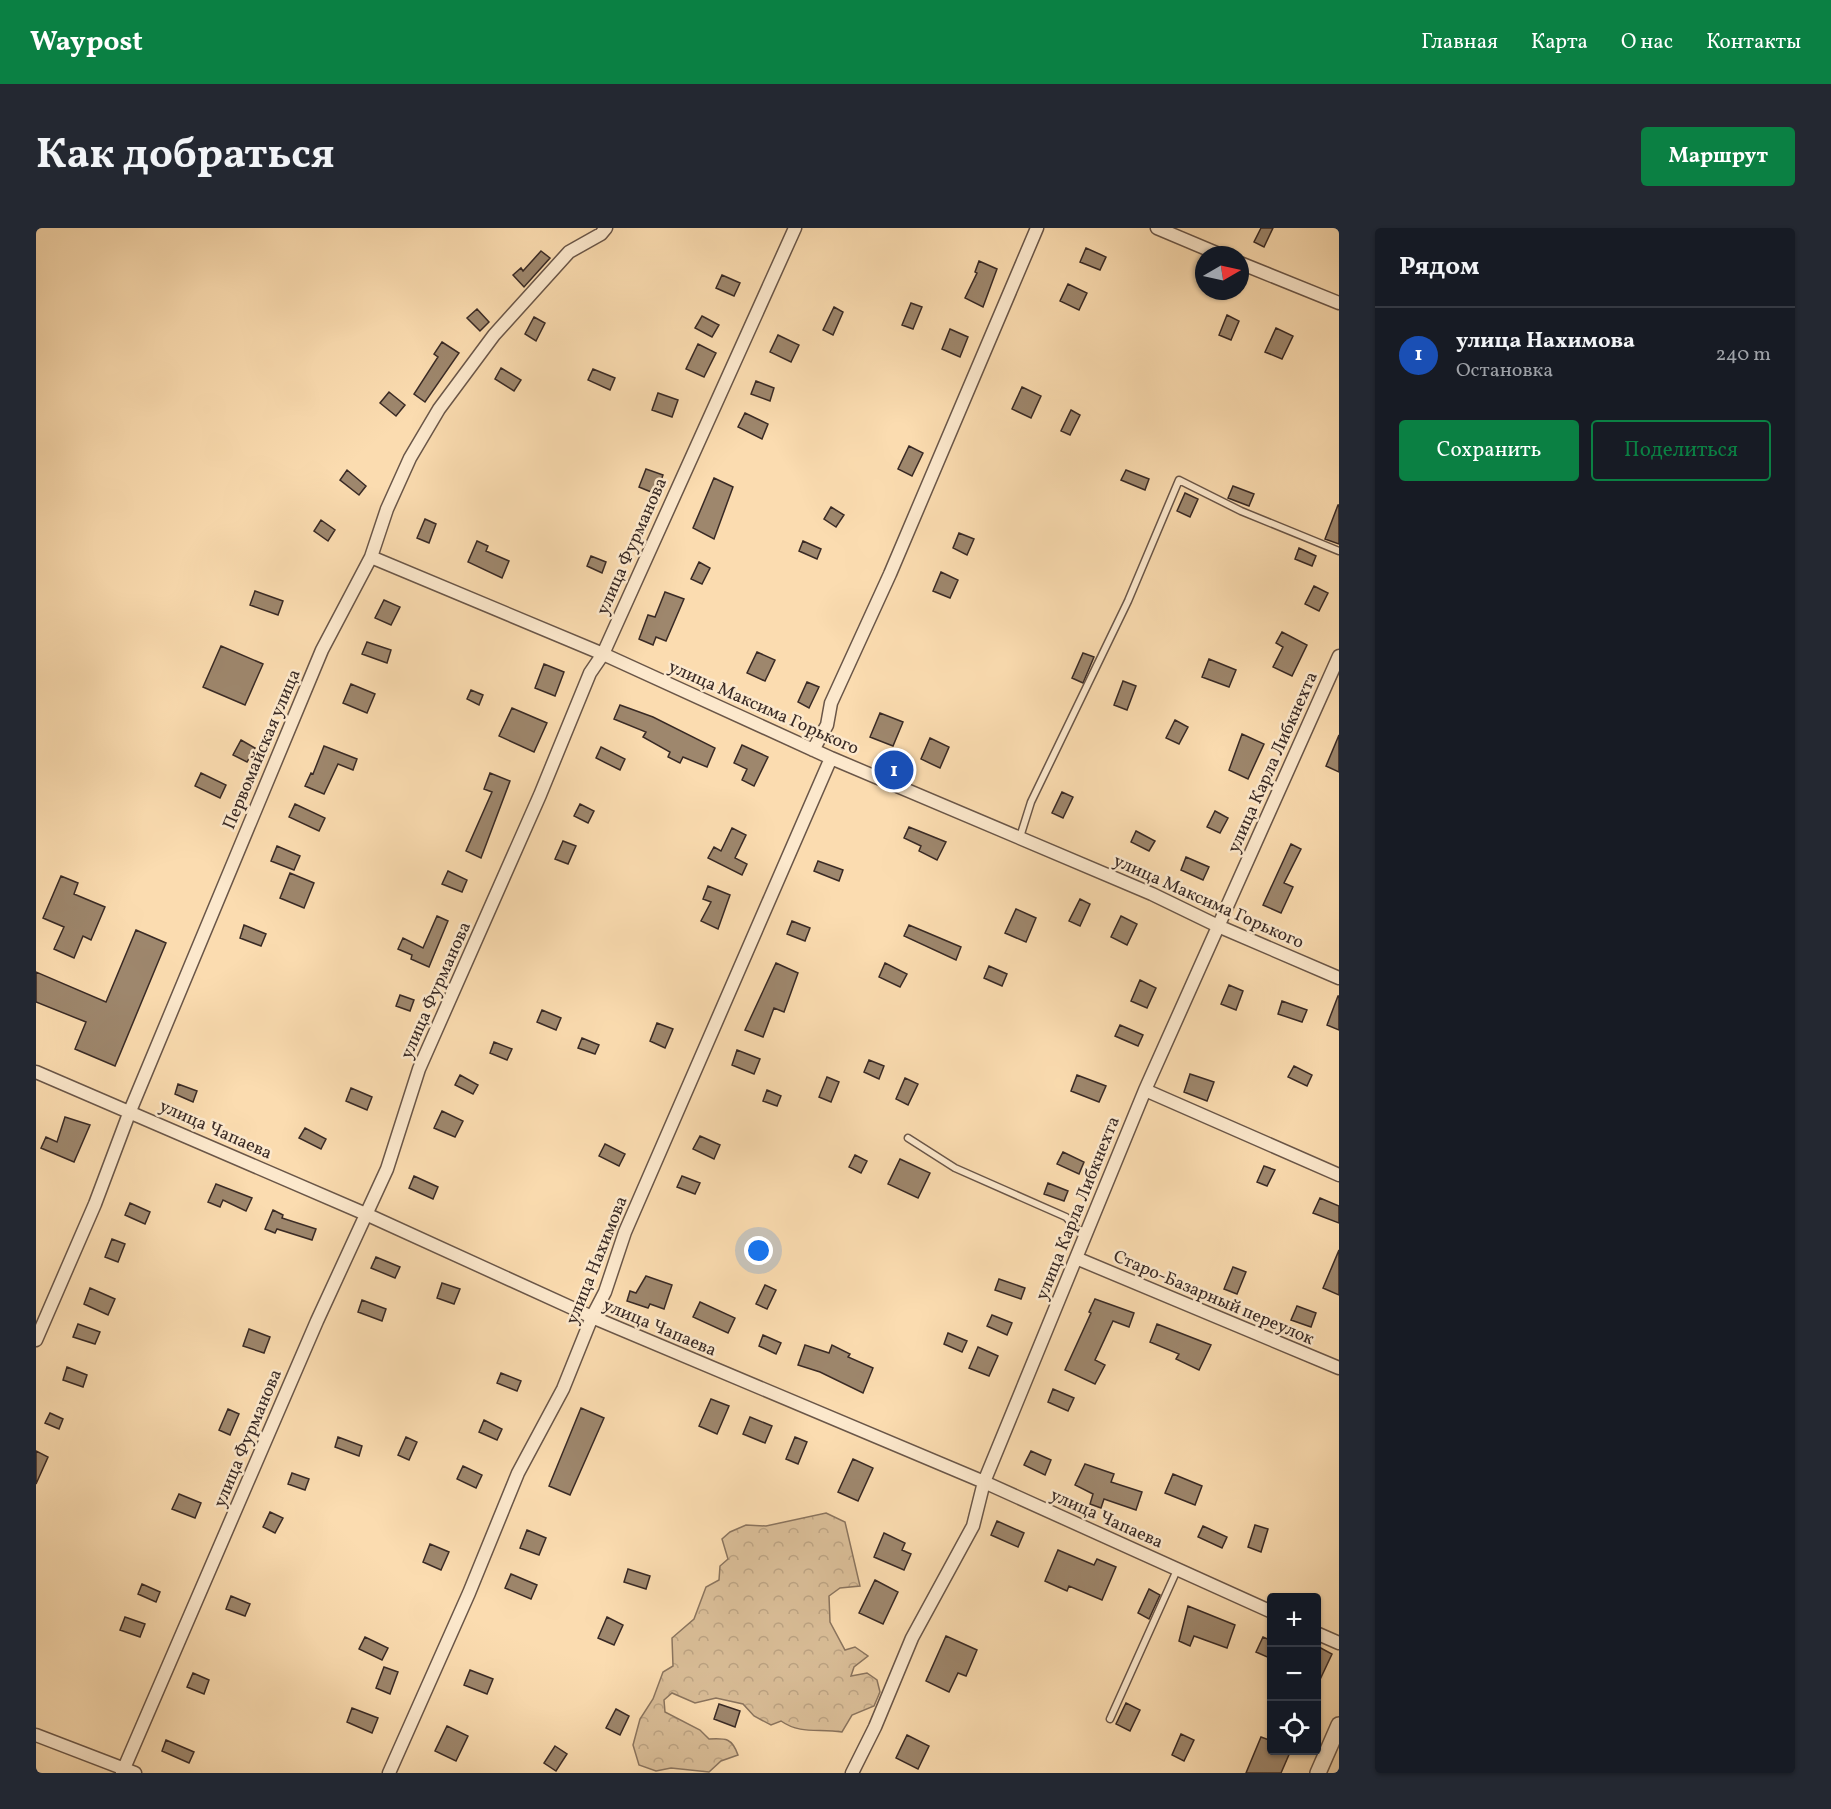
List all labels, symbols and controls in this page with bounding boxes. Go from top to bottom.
text: Waypost [30,23,143,62]
text: Главная [1421,28,1498,57]
text: Карта [1531,28,1588,57]
text: О нас [1621,28,1673,57]
text: Контакты [1706,28,1801,57]
text: Как добраться [36,127,335,186]
button: Маршрут [1641,127,1795,186]
north arrow [1195,246,1249,300]
text: Рядом [1399,249,1479,285]
text: улица Нахимова [1456,326,1635,357]
text: 1 [1414,341,1423,369]
text: 240 m [1716,341,1771,369]
text: Остановка [1456,357,1553,385]
button: Сохранить [1399,420,1579,481]
button: Поделиться [1591,420,1771,481]
street label: улица Фурманова [591,474,674,619]
street label: улица Максима Горького [664,655,863,762]
street label: Первомайская улица [217,665,308,834]
street label: улица Карла Либкнехта [1222,668,1325,857]
pin: 1 [874,748,914,792]
street label: улица Максима Горького [1109,849,1308,956]
street label: улица Фурманова [395,918,478,1063]
street label: улица Чапаева [155,1094,276,1166]
street label: улица Карла Либкнехта [1030,1113,1127,1304]
street label: улица Нахимова [560,1193,635,1328]
your location [744,1236,773,1265]
street label: Старо-Базарный переулок [1109,1245,1318,1352]
street label: улица Чапаева [599,1293,720,1364]
street label: улица Фурманова [208,1366,289,1512]
street label: улица Чапаева [1046,1483,1167,1555]
map controls [1267,1593,1321,1755]
button: + [1267,1593,1321,1647]
button: − [1267,1647,1321,1701]
button: locate [1267,1701,1321,1755]

